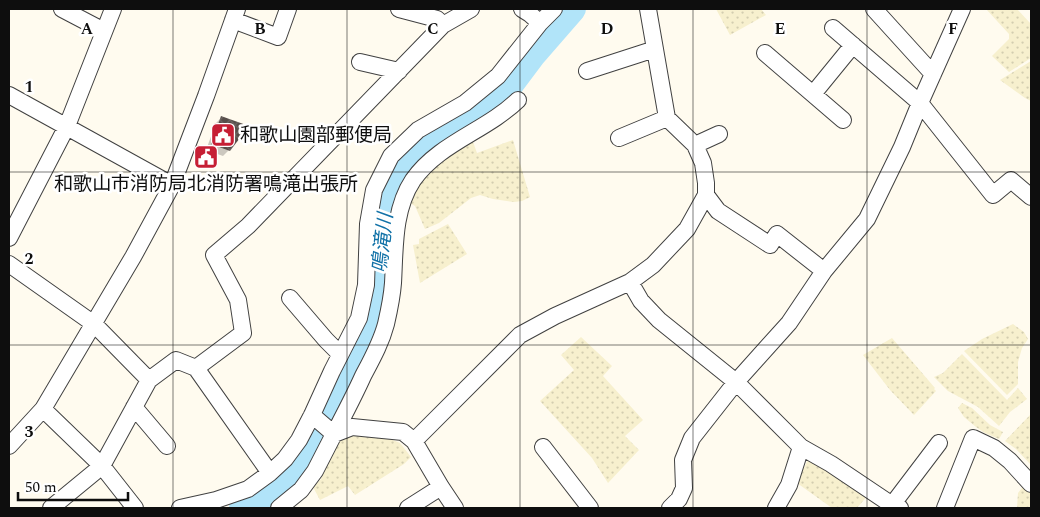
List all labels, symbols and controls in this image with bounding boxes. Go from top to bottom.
text: A [81,17,94,41]
text: B [254,17,266,41]
text: C [427,17,439,41]
text: D [601,17,614,41]
text: E [775,17,785,41]
text: F [948,17,958,41]
text: 1 [25,75,33,99]
place label: 和歌山園部郵便局 [240,121,392,150]
public building icon: 和歌山園部郵便局 [210,122,236,148]
public building icon: 和歌山市消防局北消防署鳴滝出張所 [193,144,219,170]
place label: 和歌山市消防局北消防署鳴滝出張所 [54,170,358,199]
water label: 鳴滝川 [365,210,401,274]
text: 2 [25,247,34,271]
text: 3 [25,420,34,444]
scale bar [18,470,128,502]
text: 50 m [25,476,57,499]

